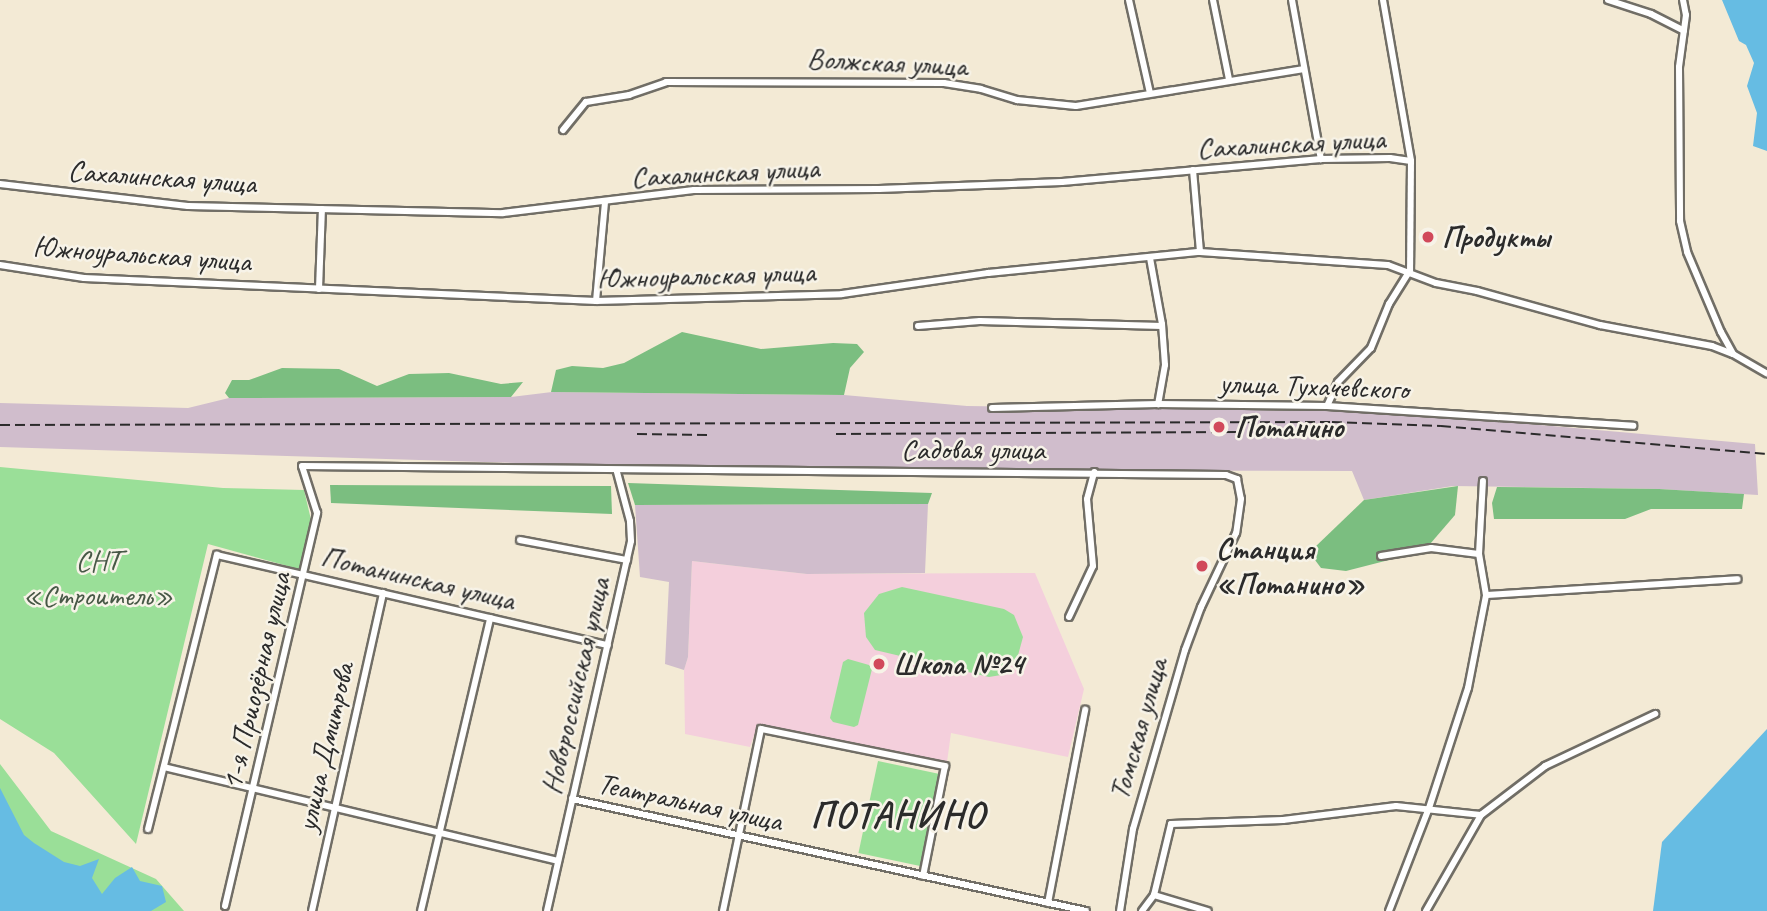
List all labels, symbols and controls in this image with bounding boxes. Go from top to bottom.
street label: Волжская улица [805,40,969,84]
street label: Сахалинская улица [1195,120,1387,166]
street label: Сахалинская улица [629,149,821,195]
street label: Сахалинская улица [66,152,258,202]
place label: Продукты [1442,219,1550,255]
street label: Южноуральская улица [30,228,254,280]
marker: Продукты [1420,229,1436,245]
street label: Южноуральская улица [595,253,817,297]
street label: улица Тухачевского [1218,365,1410,407]
place label: Потанино [1235,409,1343,445]
marker: Потанино [1209,417,1229,437]
street label: Садовая улица [900,431,1046,467]
place label: Станция «Потанино» [1216,531,1365,602]
street label: Потанинская улица [316,538,520,618]
park label: СНТ «Строитель» [23,542,173,612]
marker: Станция «Потанино» [1194,558,1210,574]
street label: 1-я Приозёрная улица [213,569,299,793]
street label: Новороссийская улица [532,573,618,799]
place label: Школа №24 [893,646,1024,682]
street label: Томская улица [1101,654,1175,804]
marker: Школа №24 [871,656,887,672]
street label: улица Дмитрова [288,658,362,836]
street label: Театральная улица [593,765,787,839]
district label: ПОТАНИНО [807,793,989,837]

